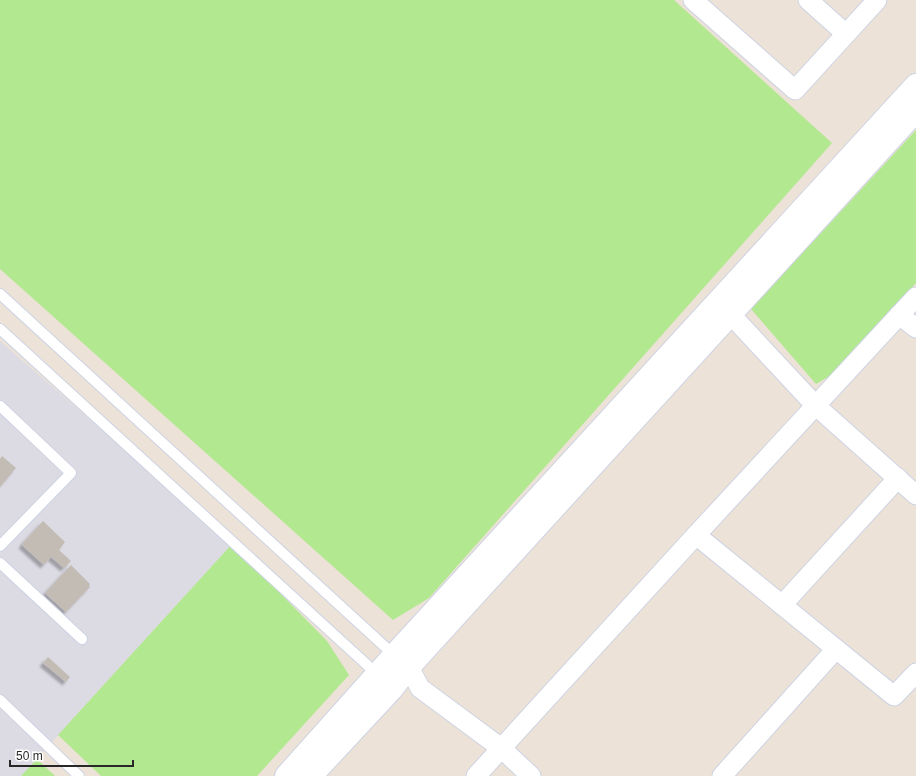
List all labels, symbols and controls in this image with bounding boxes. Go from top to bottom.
scale bar [10,742,133,768]
text: 50 m [16,749,43,763]

